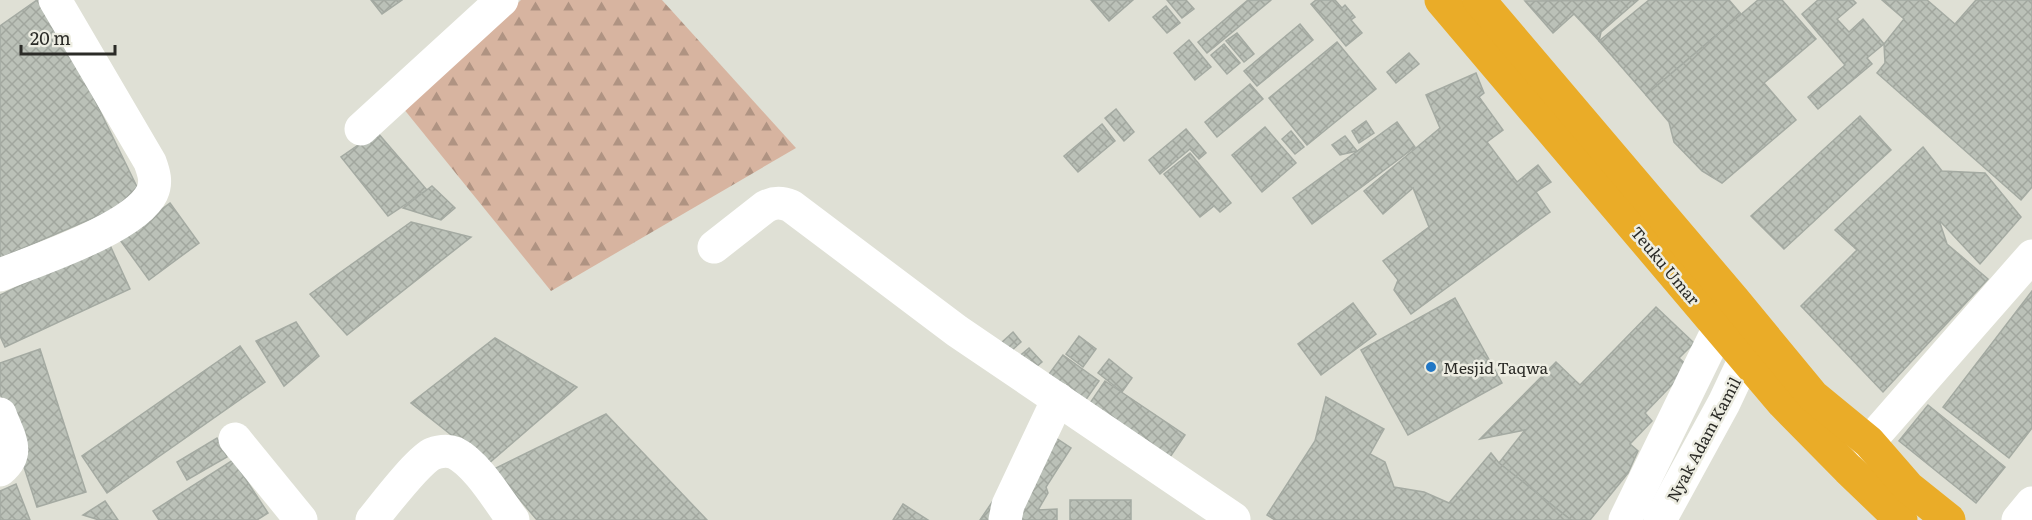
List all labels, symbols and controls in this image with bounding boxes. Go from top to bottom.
scale bar [21,18,116,56]
text: 20 m [30,24,71,51]
street label: Teuku Umar [1626,220,1706,310]
place label: Mesjid Taqwa [1443,355,1549,379]
marker: Mesjid Taqwa [1424,360,1438,374]
street label: Nyak Adam Kamil [1660,372,1746,506]

